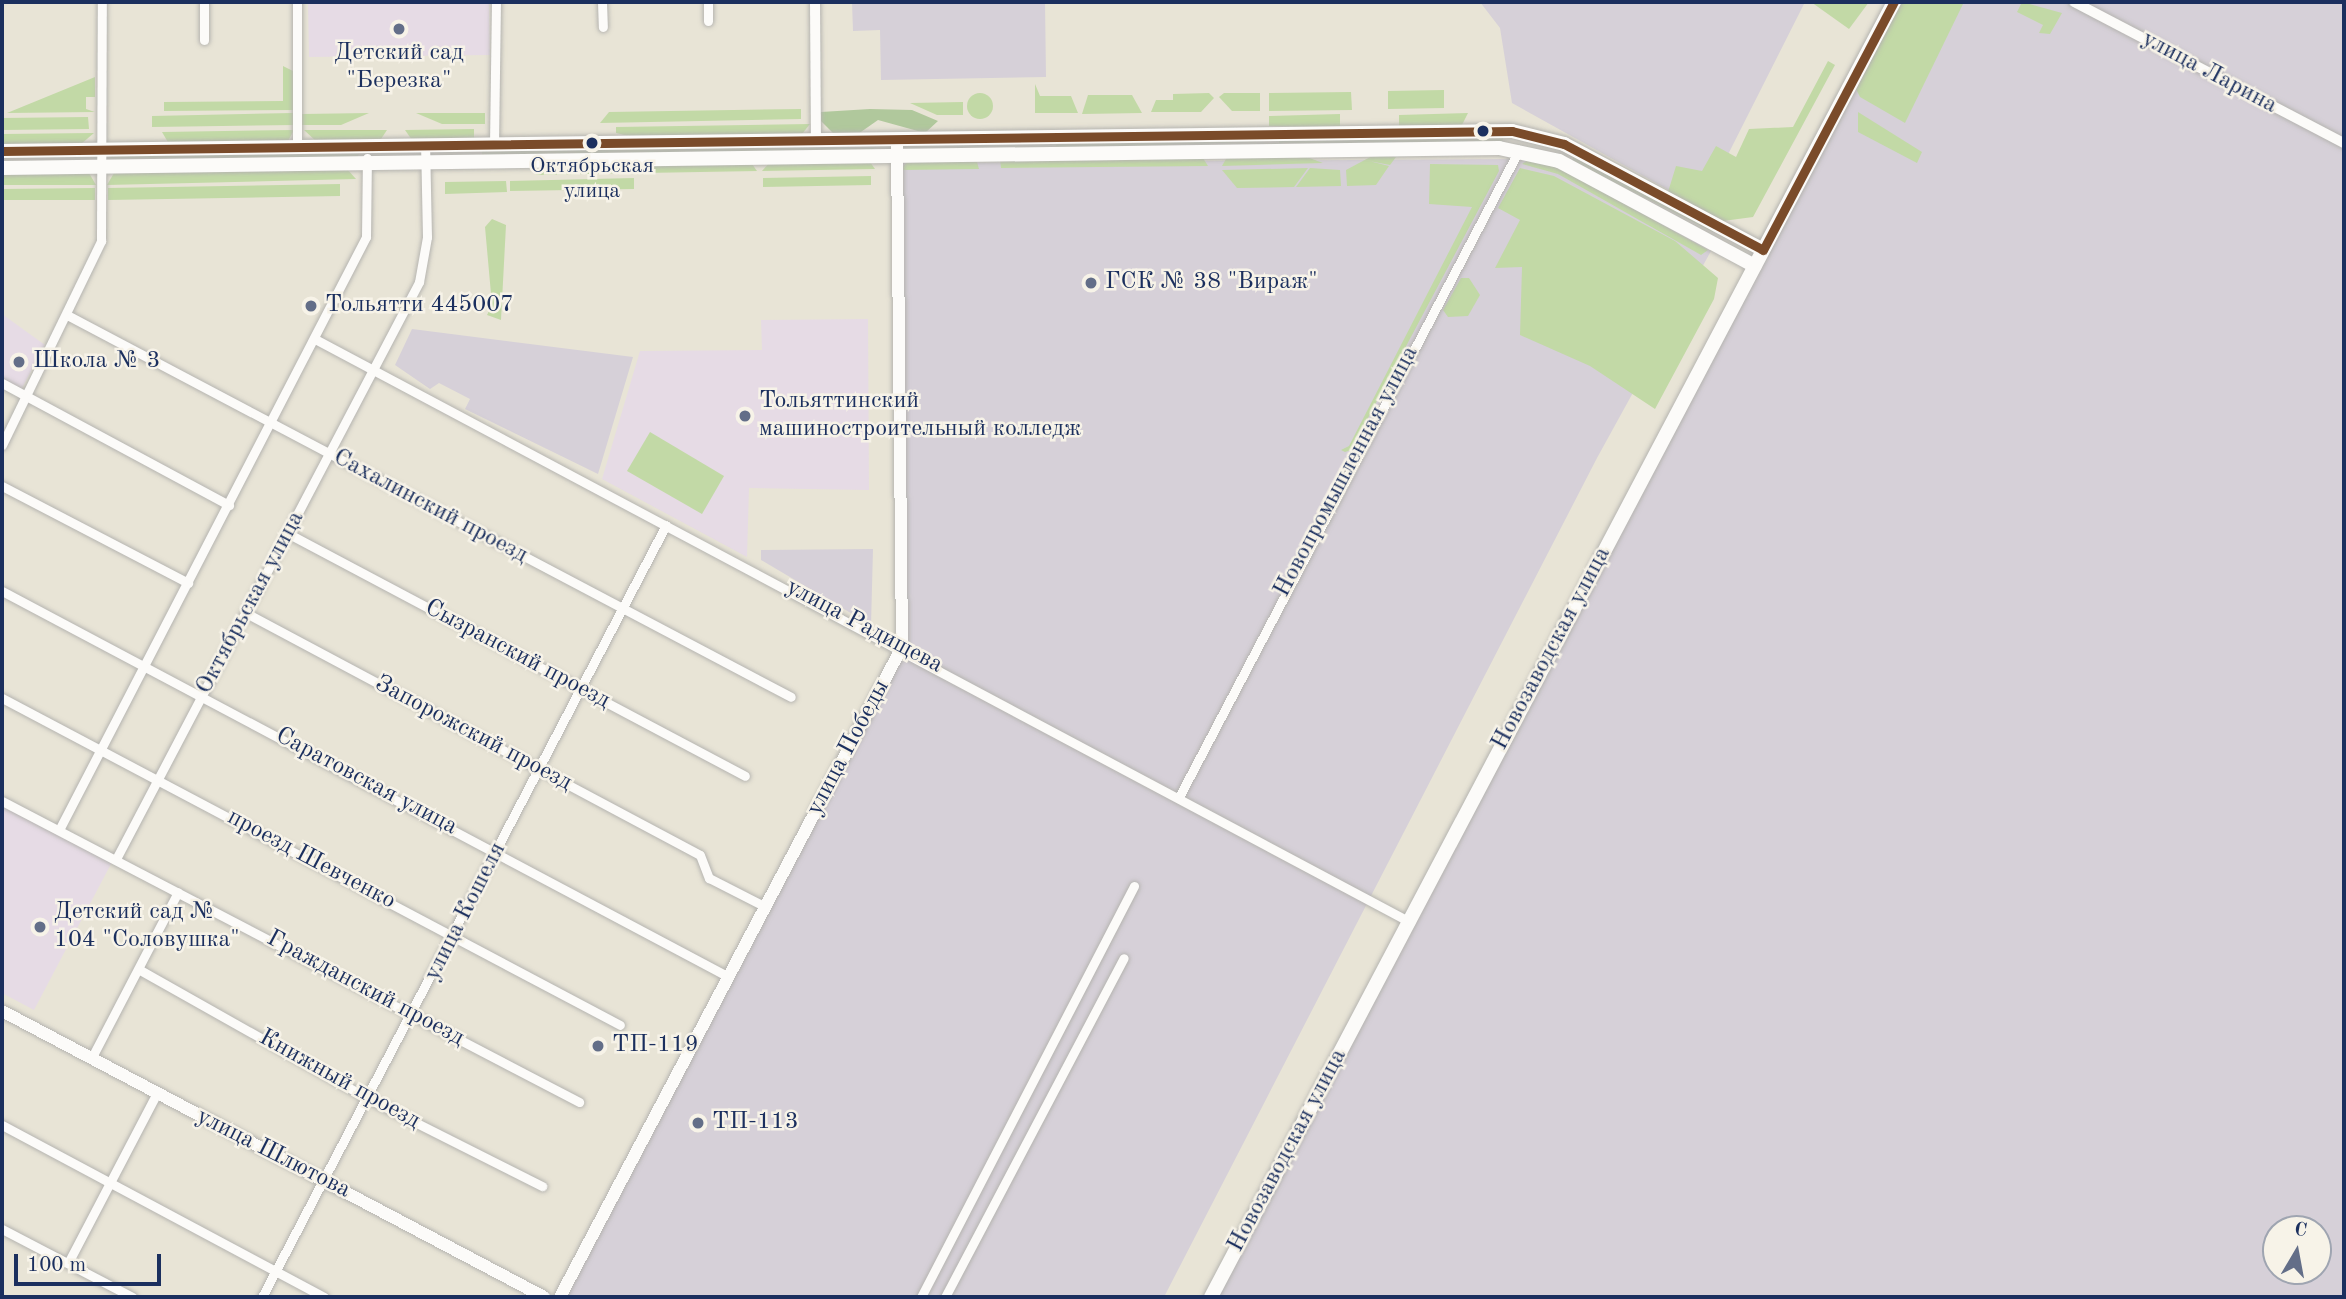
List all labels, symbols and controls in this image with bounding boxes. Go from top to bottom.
marker: Детский сад "Березка" [391,21,407,37]
street label: улица Ларина [2136,25,2282,121]
place label: Детский сад "Березка" [334,40,464,96]
unlabelled marker [1476,124,1490,138]
marker: Октябрьская улица [585,136,599,150]
place label: Октябрьская улица [530,153,654,204]
place label: ГСК № 38 "Вираж" [1105,269,1318,297]
marker: ГСК № 38 "Вираж" [1083,275,1099,291]
place label: Тольятти 445007 [325,292,514,320]
marker: Тольятти 445007 [303,298,319,314]
street label: Новопромышленная улица [1268,341,1426,603]
place label: Школа № 3 [33,348,160,376]
marker: Школа № 3 [11,354,27,370]
place label: Тольяттинский машиностроительный колледж [759,388,1081,444]
marker: Тольяттинский машиностроительный колледж [737,408,753,424]
street label: Сахалинский проезд [328,444,532,570]
street label: Октябрьская улица [191,507,311,699]
street label: Новозаводская улица [1486,542,1618,756]
street label: улица Радищева [781,574,947,680]
street label: Сызранский проезд [420,594,614,716]
street label: Запорожский проезд [369,670,577,798]
street label: улица Победы [801,675,897,821]
street label: Саратовская улица [270,722,462,842]
street label: проезд Шевченко [222,803,400,917]
street label: улица Кошеля [419,838,513,986]
place label: Детский сад № 104 "Соловушка" [54,899,240,955]
marker: Детский сад № 104 "Соловушка" [32,919,48,935]
street label: Гражданский проезд [261,925,469,1053]
street label: Книжный проезд [253,1024,425,1136]
place label: ТП-119 [612,1032,699,1060]
marker: ТП-119 [590,1038,606,1054]
street label: Новозаводская улица [1222,1044,1354,1258]
street label: улица Шлютова [191,1103,355,1205]
place label: ТП-113 [712,1109,799,1137]
marker: ТП-113 [690,1115,706,1131]
north arrow [2262,1215,2332,1285]
text: С [2293,1220,2308,1241]
scale bar [18,1240,164,1284]
text: 100 m [27,1255,86,1276]

